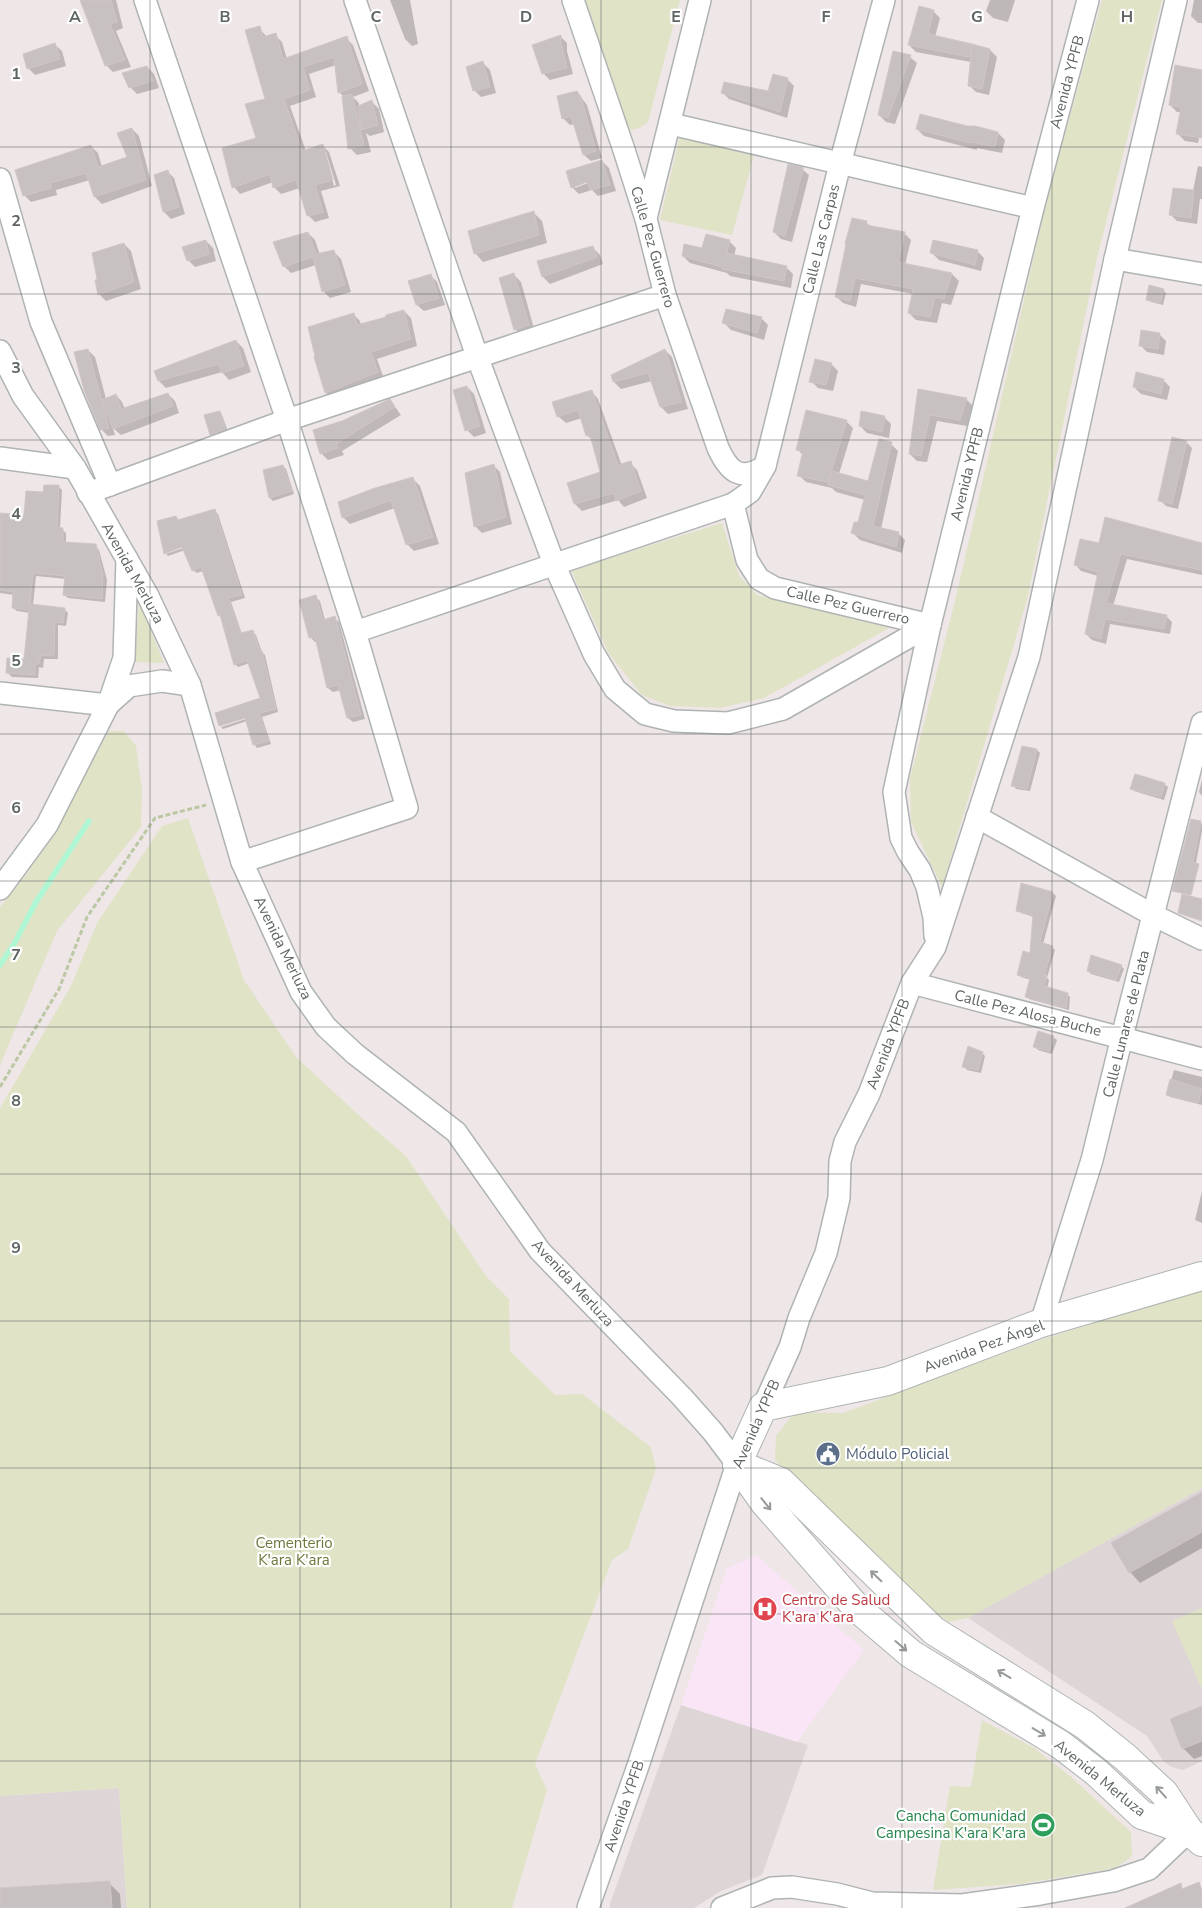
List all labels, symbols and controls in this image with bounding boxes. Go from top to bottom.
text: A [69,6,81,28]
text: B [219,6,231,28]
text: C [371,6,382,28]
text: D [520,6,532,28]
text: E [671,6,681,28]
text: F [822,6,831,28]
text: G [971,6,983,28]
text: H [1121,6,1133,28]
street label: Avenida YPFB [1045,33,1089,131]
text: 1 [11,63,21,85]
street label: Calle Las Carpas [798,182,844,296]
street label: Calle Pez Guerrero [626,184,680,310]
text: 2 [11,210,21,232]
text: 3 [11,357,21,379]
street label: Avenida YPFB [946,425,988,523]
text: 4 [11,503,21,525]
street label: Avenida Merluza [97,519,169,627]
street label: Calle Pez Guerrero [784,581,912,629]
text: 5 [11,650,21,672]
text: 6 [11,797,21,819]
street label: Avenida Merluza [249,893,317,1003]
text: 7 [11,944,21,966]
street label: Calle Lunares de Plata [1098,948,1154,1100]
street label: Calle Pez Alosa Buche [952,985,1104,1041]
street label: Avenida YPFB [862,996,914,1092]
text: 8 [11,1090,21,1112]
street label: Avenida Merluza [527,1235,619,1331]
text: 9 [11,1237,21,1259]
street label: Avenida Pez Ángel [921,1315,1048,1377]
street label: Avenida YPFB [727,1376,785,1472]
public building icon: Módulo Policial [815,1441,841,1467]
place label: Módulo Policial [846,1444,950,1464]
one-way arrow [760,1497,771,1510]
park label: Cementerio K'ara K'ara [255,1533,333,1570]
one-way arrow [869,1570,882,1582]
place label: Centro de Salud K'ara K'ara [782,1590,890,1627]
hospital icon: Centro de Salud K'ara K'ara [752,1596,778,1622]
one-way arrow [895,1641,908,1652]
one-way arrow [997,1668,1011,1678]
one-way arrow [1032,1728,1046,1738]
street label: Avenida Merluza [1050,1735,1150,1821]
street label: Avenida YPFB [599,1757,649,1855]
one-way arrow [1155,1785,1167,1798]
place label: Cancha Comunidad Campesina K'ara K'ara [876,1806,1026,1843]
sports icon: Cancha Comunidad Campesina K'ara K'ara [1030,1812,1056,1838]

